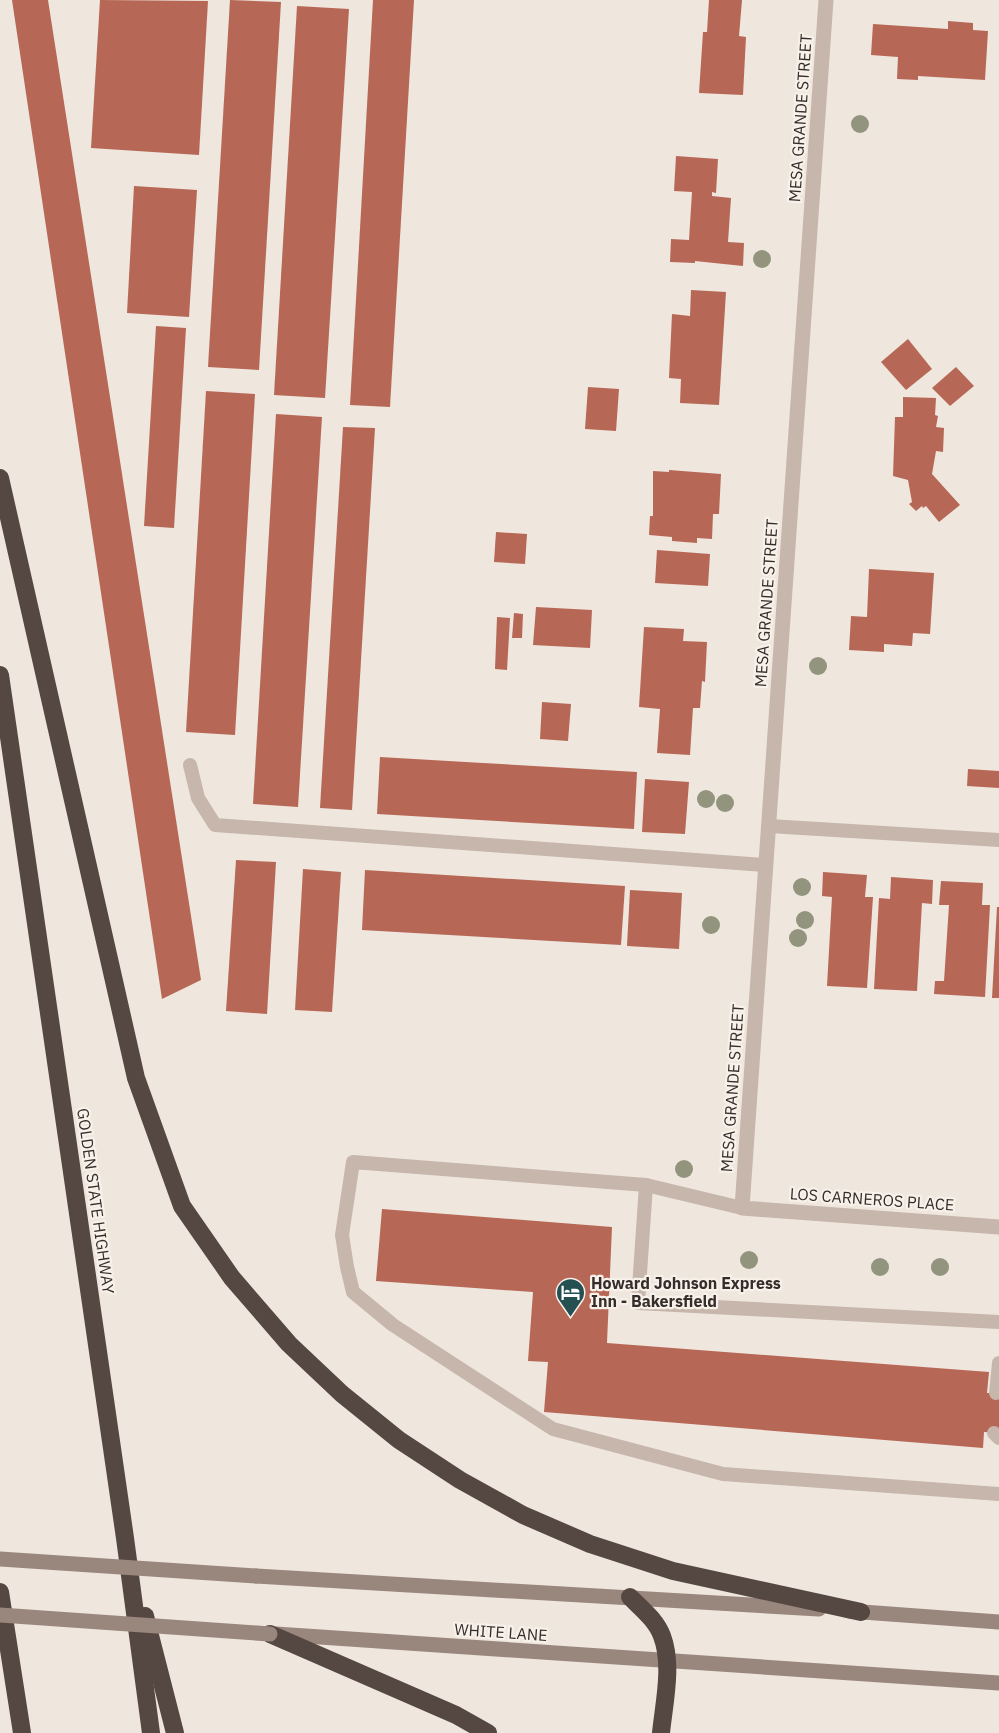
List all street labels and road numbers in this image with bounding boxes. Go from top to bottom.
street label: MESA GRANDE STREET [784,33,816,203]
street label: MESA GRANDE STREET [750,518,782,688]
street label: MESA GRANDE STREET [716,1003,748,1173]
street label: GOLDEN STATE HIGHWAY [73,1107,119,1296]
street label: LOS CARNEROS PLACE [789,1183,955,1215]
street label: WHITE LANE [454,1619,548,1645]

